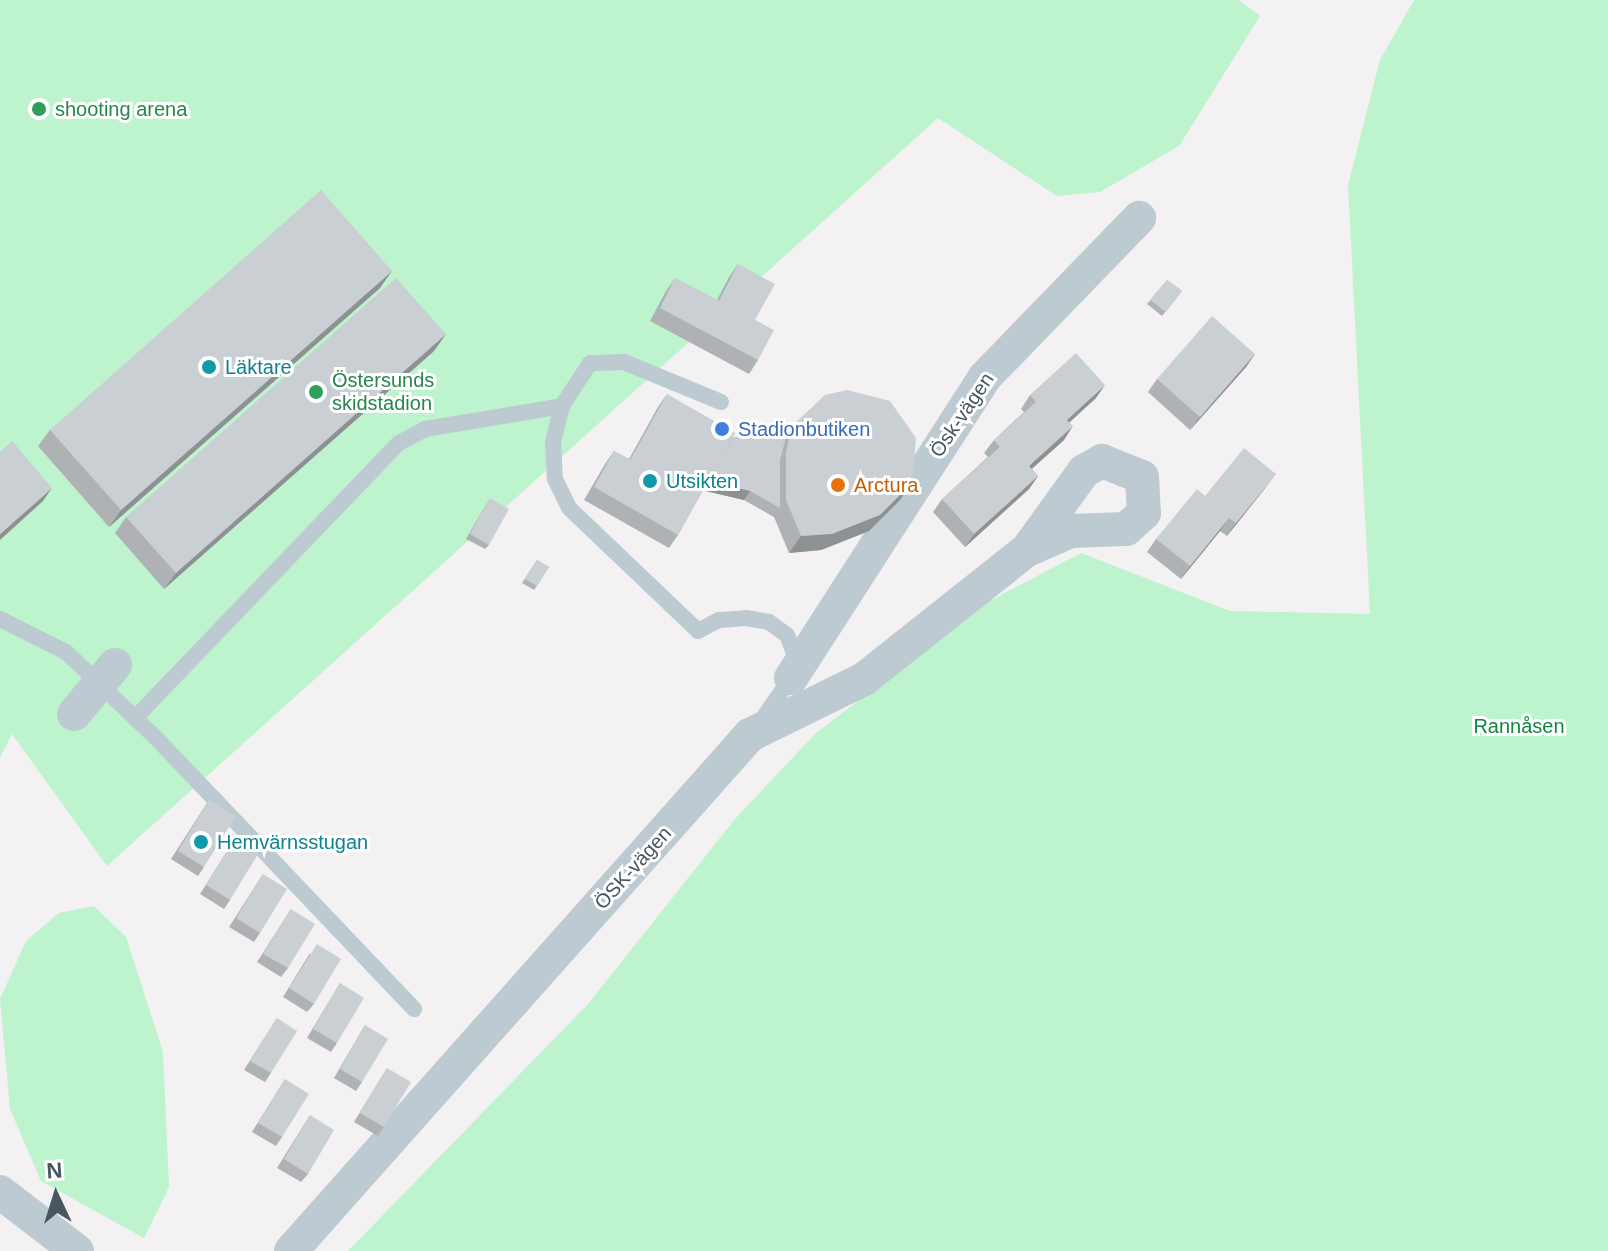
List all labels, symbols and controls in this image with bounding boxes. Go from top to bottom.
place label: shooting arena [55,97,187,121]
marker: shooting arena [30,100,48,118]
place label: Läktare [225,355,292,379]
marker: Läktare [200,358,218,376]
place label: Östersunds skidstadion [332,368,434,415]
street label: Ösk-vägen [925,368,999,462]
marker: Östersunds skidstadion [307,383,325,401]
place label: Stadionbutiken [738,417,870,441]
marker: Stadionbutiken [713,420,731,438]
place label: Utsikten [666,469,738,493]
marker: Utsikten [641,472,659,490]
place label: Arctura [854,473,918,497]
marker: Arctura [829,476,847,494]
park label: Rannåsen [1473,714,1565,738]
street label: ÖSK-vägen [589,822,677,914]
place label: Hemvärnsstugan [217,830,368,854]
marker: Hemvärnsstugan [192,833,210,851]
north arrow [16,1155,96,1235]
text: N [45,1158,63,1184]

